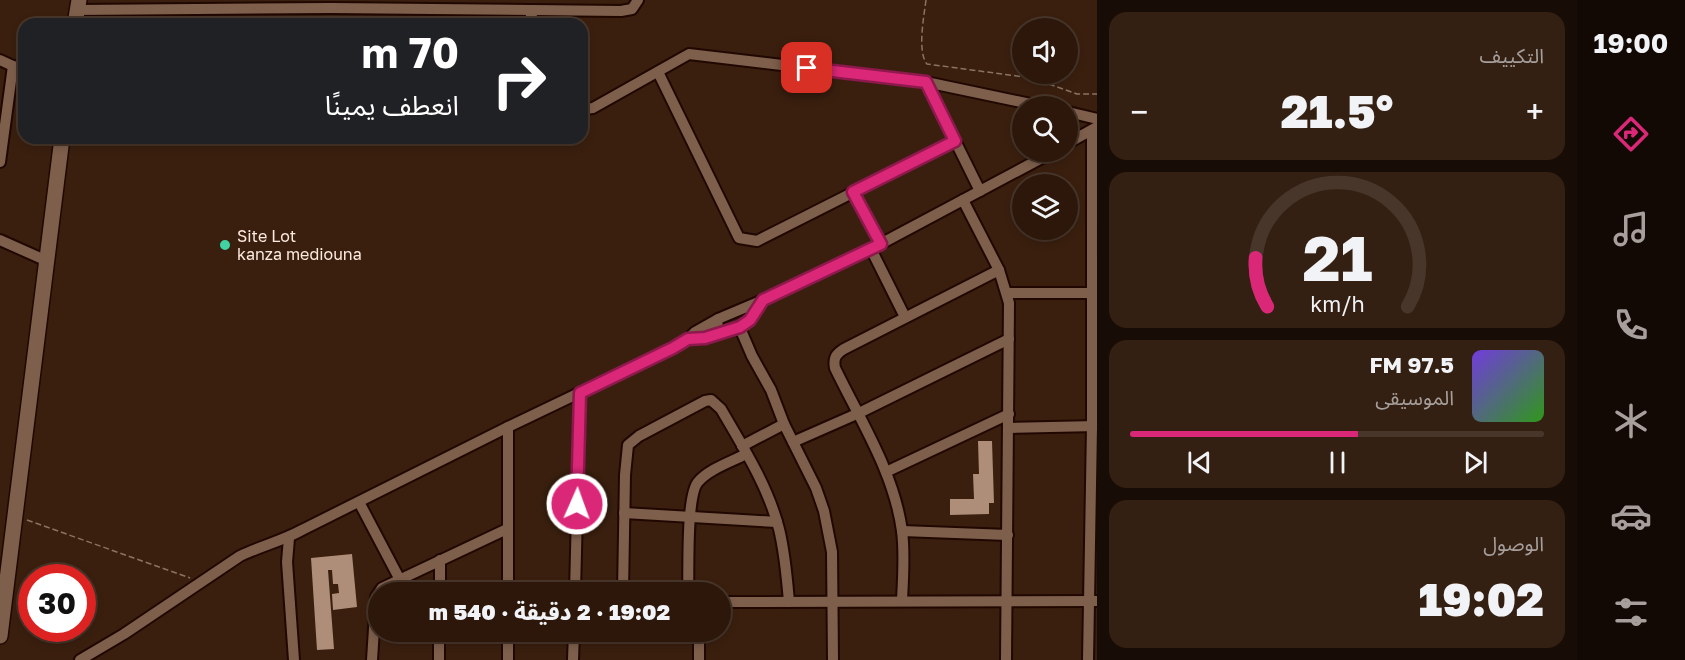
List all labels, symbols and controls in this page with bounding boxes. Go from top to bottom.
map controls [1012,18,1078,240]
button: sound [1012,18,1078,84]
text: 70 m [362,27,459,77]
text: 19:00 [1594,27,1668,59]
icon: right [480,42,558,120]
pin [781,42,832,93]
text: التكييف [1480,43,1544,67]
icon: arrive [790,51,823,84]
text: 21.5° [1281,84,1393,138]
text: انعطف يمينًا [325,89,459,121]
text: − [1130,92,1148,131]
text: + [1526,92,1544,131]
button: search [1012,96,1078,162]
icon: directions [1610,113,1652,155]
button: layers [1012,174,1078,240]
icon: music [1610,208,1652,250]
text: 21 [1302,220,1372,295]
place label: Site Lot kanza mediouna [237,226,362,264]
marker: Site Lot kanza mediouna [218,238,232,252]
text: km/h [1310,291,1364,317]
icon: phone [1610,304,1652,346]
text: 97.5 FM [1369,351,1454,378]
text: الموسيقى [1375,385,1454,409]
icon: climate [1610,400,1652,442]
icon: previous [1183,446,1216,479]
icon: pause [1321,446,1354,479]
icon: next [1459,446,1492,479]
position arrow [545,472,609,536]
icon: car [1610,495,1652,537]
text: الوصول [1483,531,1544,555]
speed limit sign: 30 [18,564,96,642]
text: 19:02 [1419,572,1544,626]
icon: filters [1610,591,1652,633]
text: 19:02 · 2 دقيقة · 540 m [429,598,670,625]

